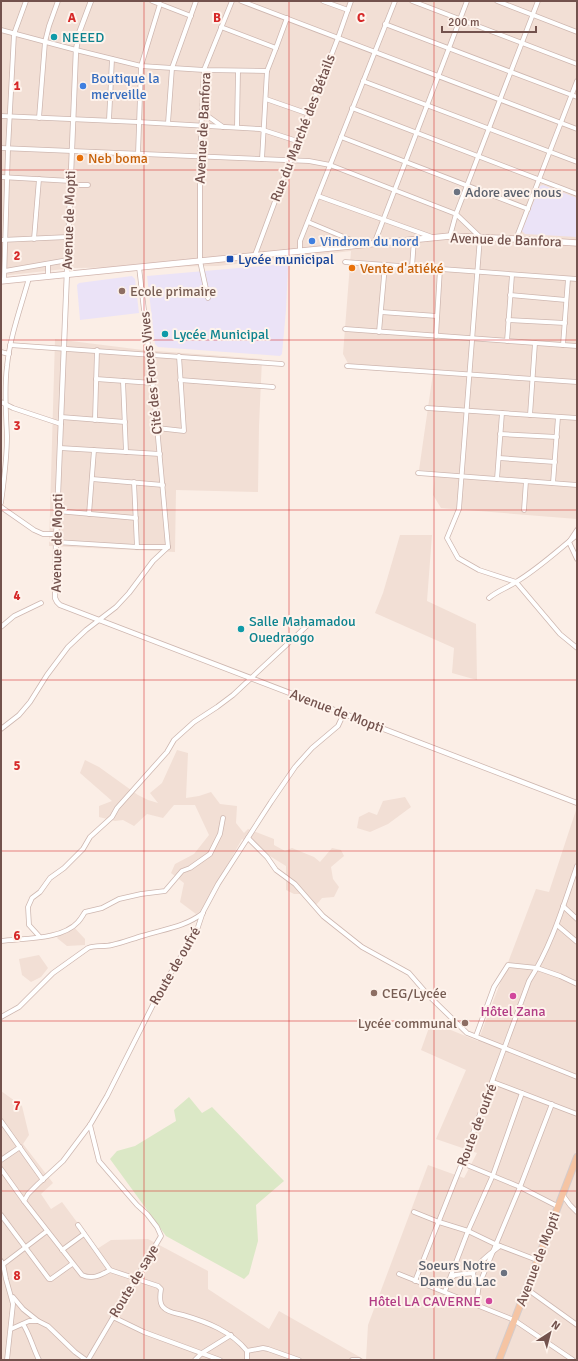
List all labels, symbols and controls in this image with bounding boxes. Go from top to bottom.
scale bar [442,8,536,34]
text: A [68,10,77,26]
text: B [213,10,221,26]
text: C [357,10,365,26]
text: 200 m [448,15,480,30]
place label: NEEED [62,29,104,46]
marker: NEEED [49,32,59,42]
street label: Rue du Marché des Bétails [267,52,339,204]
place label: Boutique la merveille [91,70,160,103]
street label: Avenue de Banfora [192,72,214,184]
text: 1 [13,78,21,94]
marker: Boutique la merveille [78,81,88,91]
place label: Neb boma [88,150,148,167]
marker: Neb boma [75,153,85,163]
street label: Avenue de Mopti [59,170,79,270]
place label: Adore avec nous [465,184,562,201]
marker: Adore avec nous [452,187,462,197]
street label: Avenue de Banfora [450,230,562,250]
place label: Vindrom du nord [320,233,419,250]
marker: Vindrom du nord [307,236,317,246]
text: 2 [13,248,21,264]
place label: Lycée municipal [238,251,334,268]
marker: Lycée municipal [225,254,235,264]
place label: Vente d'atiéké [360,260,444,277]
marker: Vente d'atiéké [347,263,357,273]
place label: Ecole primaire [130,283,216,300]
marker: Ecole primaire [117,286,127,296]
street label: Cité des Forces Vives [136,311,166,435]
place label: Lycée Municipal [173,326,269,343]
marker: Lycée Municipal [160,329,170,339]
text: 3 [13,418,21,434]
street label: Avenue de Mopti [48,493,66,593]
text: 4 [13,588,21,604]
place label: Salle Mahamadou Ouedraogo [249,613,356,646]
marker: Salle Mahamadou Ouedraogo [236,624,246,634]
street label: Avenue de Mopti [288,685,386,737]
text: 5 [13,758,21,774]
street label: Route de oufré [146,924,204,1008]
text: 6 [13,928,21,944]
place label: CEG/Lycée [382,985,447,1002]
marker: CEG/Lycée [369,988,379,998]
marker: Hôtel Zana [508,991,518,1001]
place label: Hôtel Zana [480,1003,546,1020]
place label: Lycée communal [358,1015,457,1032]
marker: Lycée communal [460,1018,470,1028]
street label: Route de oufré [453,1081,501,1169]
text: 7 [13,1098,21,1114]
street label: Avenue de Mopti [512,1210,564,1308]
street label: Route de saye [106,1241,162,1321]
place label: Soeurs Notre Dame du Lac [418,1257,496,1290]
text: 8 [13,1268,21,1284]
marker: Soeurs Notre Dame du Lac [499,1268,509,1278]
place label: Hôtel LA CAVERNE [369,1293,481,1310]
marker: Hôtel LA CAVERNE [484,1296,494,1306]
north arrow [530,1313,570,1353]
text: N [549,1318,563,1333]

